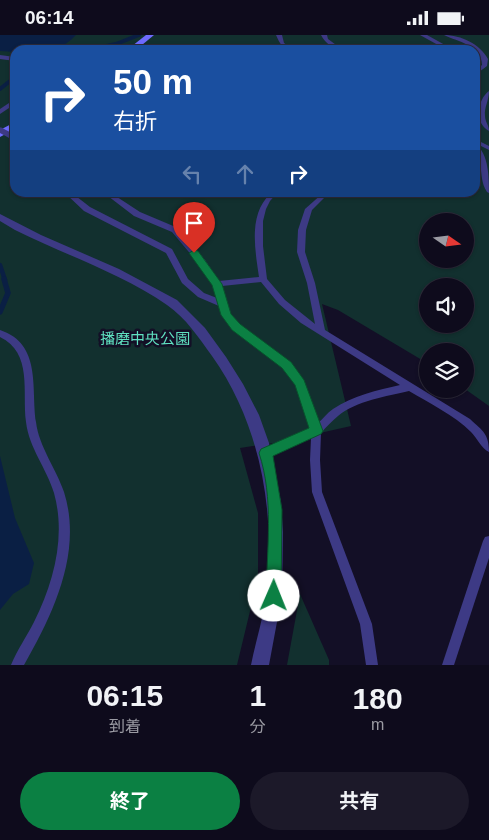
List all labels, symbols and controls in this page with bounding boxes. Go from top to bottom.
text: 06:14 [25,7,74,28]
text: 50 m [113,62,193,101]
icon: right [30,65,95,130]
text: 右折 [113,109,157,134]
icon: left [178,160,206,188]
icon: ahead [231,160,259,188]
icon: right [284,160,312,188]
pin [173,202,215,253]
icon: arrive [180,209,208,237]
north arrow [419,213,474,267]
map controls [419,213,474,398]
button: sound [419,278,474,333]
park label: 播磨中央公園 [100,330,190,347]
button: layers [419,343,474,398]
position arrow [247,569,299,621]
text: 06:15 [86,679,163,712]
text: 1 [249,679,266,712]
text: 180 [353,682,403,715]
text: m [371,716,384,733]
text: 到着 [109,718,141,735]
text: 分 [250,718,266,735]
button: 終了 [20,772,240,830]
button: 共有 [250,772,469,830]

